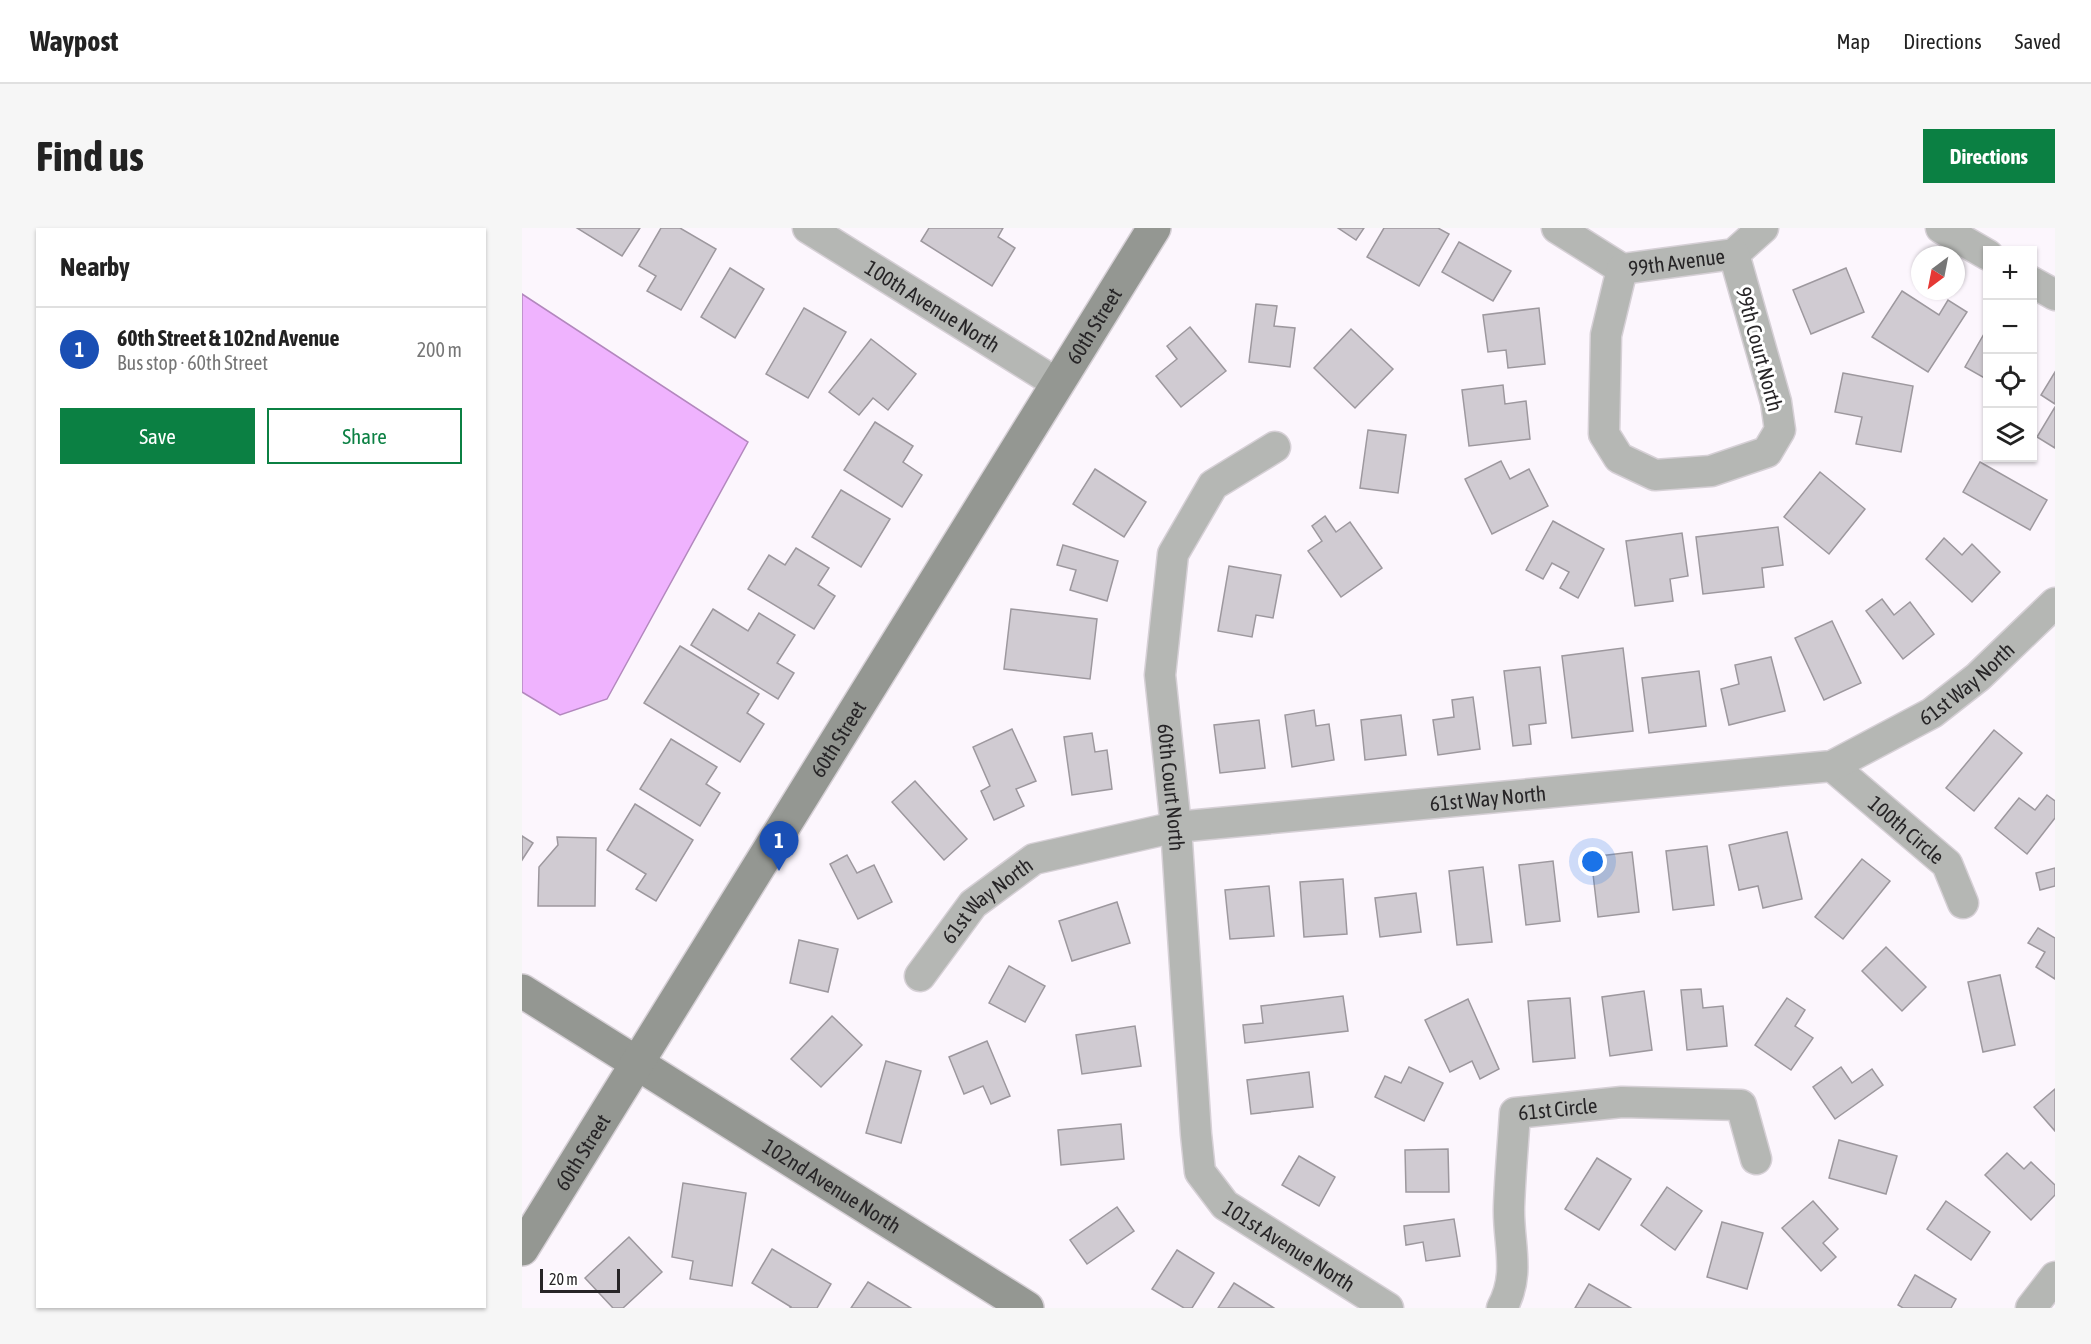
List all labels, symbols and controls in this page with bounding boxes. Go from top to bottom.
text: Waypost [30,25,118,57]
text: Map [1836,29,1870,53]
text: Directions [1903,29,1982,53]
text: Saved [2015,29,2061,53]
button: Directions [1923,129,2055,183]
text: Find us [36,132,144,180]
street label: 99th Avenue [1627,243,1726,280]
north arrow [1911,246,1965,300]
map controls [1983,246,2037,462]
button: + [1983,246,2037,300]
text: Nearby [60,252,130,282]
street label: 100th Avenue North [861,255,1005,357]
street label: 60th Street [1061,283,1126,368]
street label: 99th Court North [1732,284,1788,414]
button: − [1983,300,2037,354]
text: 60th Street & 102nd Avenue [117,325,339,351]
text: 1 [75,338,84,361]
text: 200 m [417,338,462,361]
text: Bus stop · 60th Street [117,351,268,374]
button: locate [1983,354,2037,408]
button: Save [60,408,255,464]
button: Share [267,408,462,464]
button: layers [1983,408,2037,462]
street label: 61st Way North [1915,637,2019,730]
street label: 60th Street [805,696,870,781]
street label: 60th Court North [1153,722,1190,852]
street label: 61st Way North [1429,781,1547,815]
street label: 100th Circle [1864,791,1949,869]
pin: 1 [760,822,798,871]
your location [1578,847,1607,876]
street label: 61st Way North [936,852,1037,948]
street label: 61st Circle [1517,1093,1598,1125]
street label: 60th Street [549,1110,615,1195]
street label: 102nd Avenue North [759,1133,905,1238]
street label: 101st Avenue North [1219,1195,1360,1296]
scale bar [540,1266,620,1294]
text: 20 m [549,1270,578,1288]

